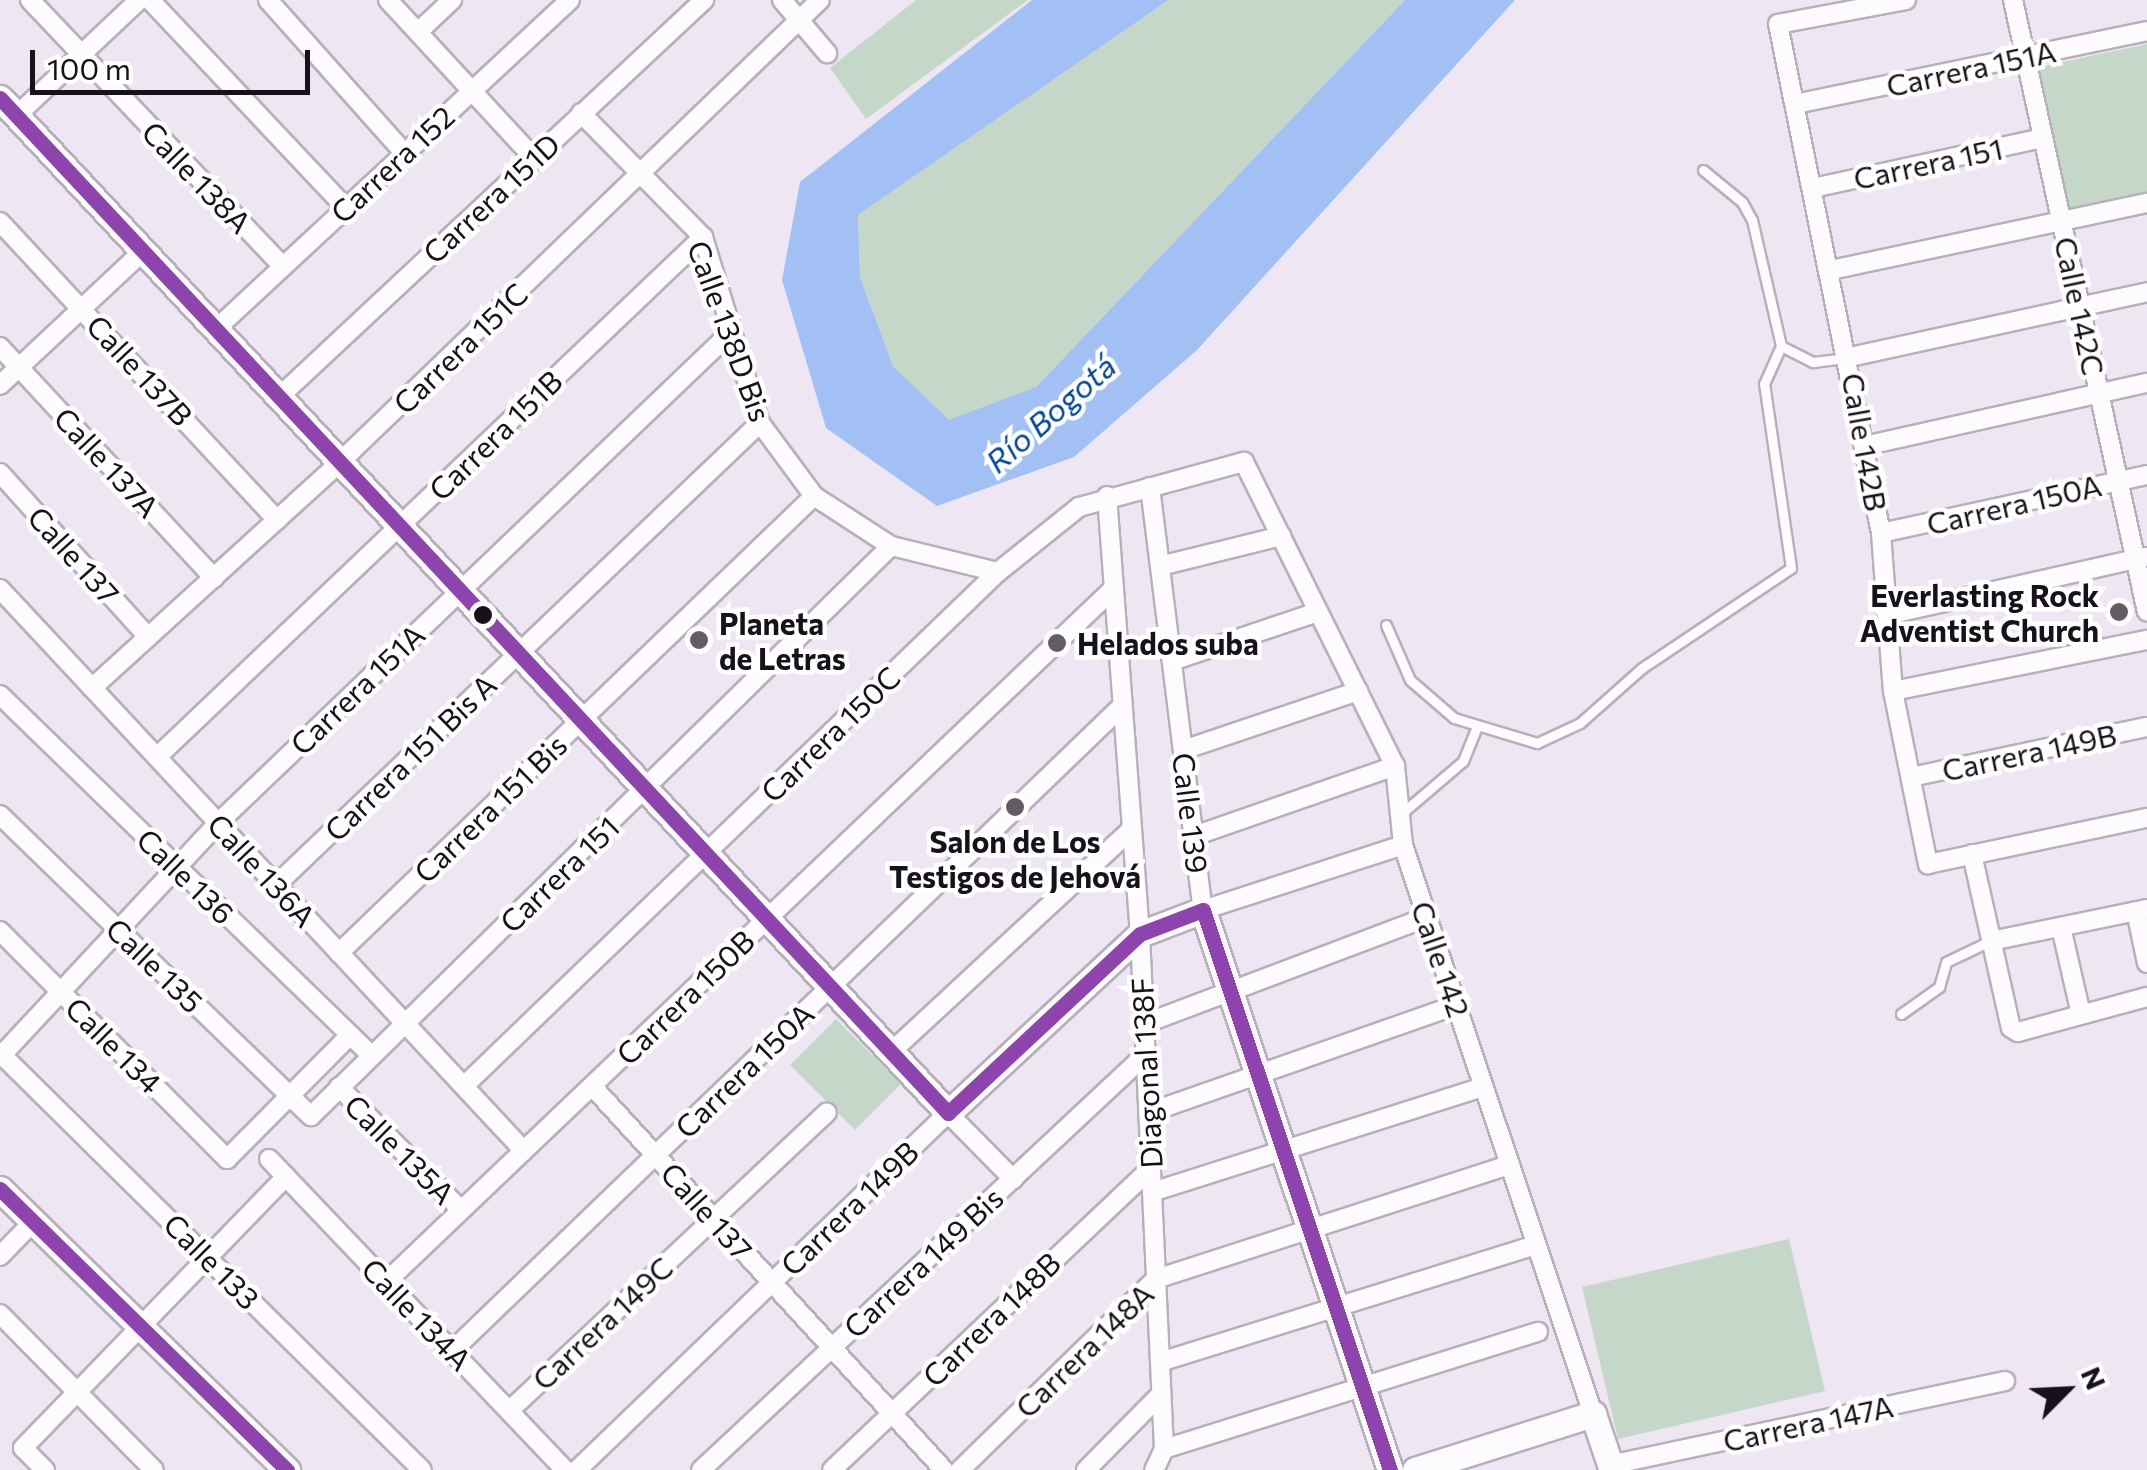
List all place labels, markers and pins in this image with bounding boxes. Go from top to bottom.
place label: Everlasting Rock Adventist Church [1860,577,2099,648]
marker: Everlasting Rock Adventist Church [2108,601,2130,623]
unlabelled marker [473,605,493,625]
place label: Planeta de Letras [719,605,846,676]
place label: Helados suba [1077,625,1259,661]
marker: Planeta de Letras [688,629,710,651]
marker: Helados suba [1046,632,1068,654]
marker: Salon de Los Testigos de Jehová [1004,796,1026,818]
place label: Salon de Los Testigos de Jehová [889,823,1141,894]

